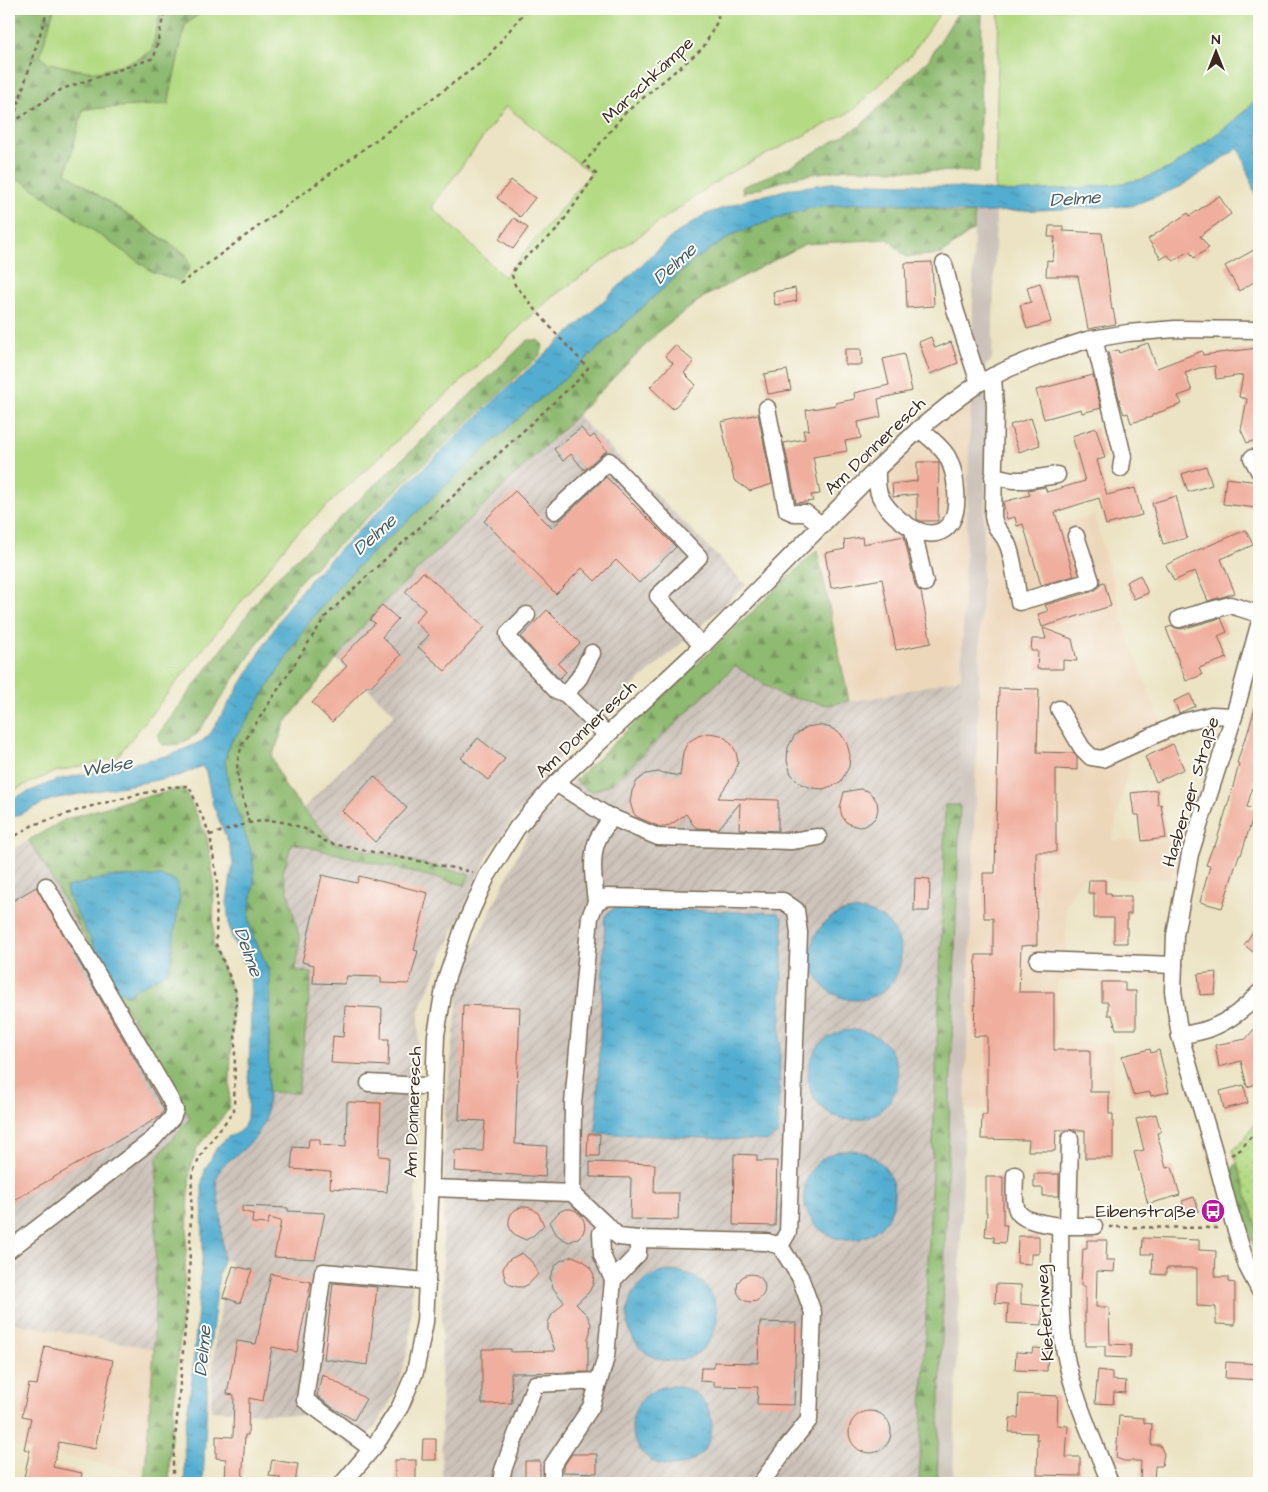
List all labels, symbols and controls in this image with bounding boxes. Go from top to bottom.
north arrow [1190,28,1240,78]
text: N [1212,30,1221,50]
street label: Marschkämpe [597,31,700,129]
water label: Delme [1049,184,1103,214]
water label: Delme [647,236,704,291]
street label: Am Donneresch [819,391,931,501]
water label: Delme [347,507,404,562]
street label: Am Donneresch [530,674,642,784]
street label: Hasberger Straße [1156,714,1227,870]
water label: Welse [80,749,136,785]
water label: Delme [227,924,270,982]
street label: Am Donneresch [398,1046,428,1178]
bus stop icon: Eibenstraße [1200,1198,1226,1224]
place label: Eibenstraße [1096,1199,1196,1224]
street label: Kiefernweg [1029,1264,1062,1362]
water label: Delme [187,1323,219,1377]

